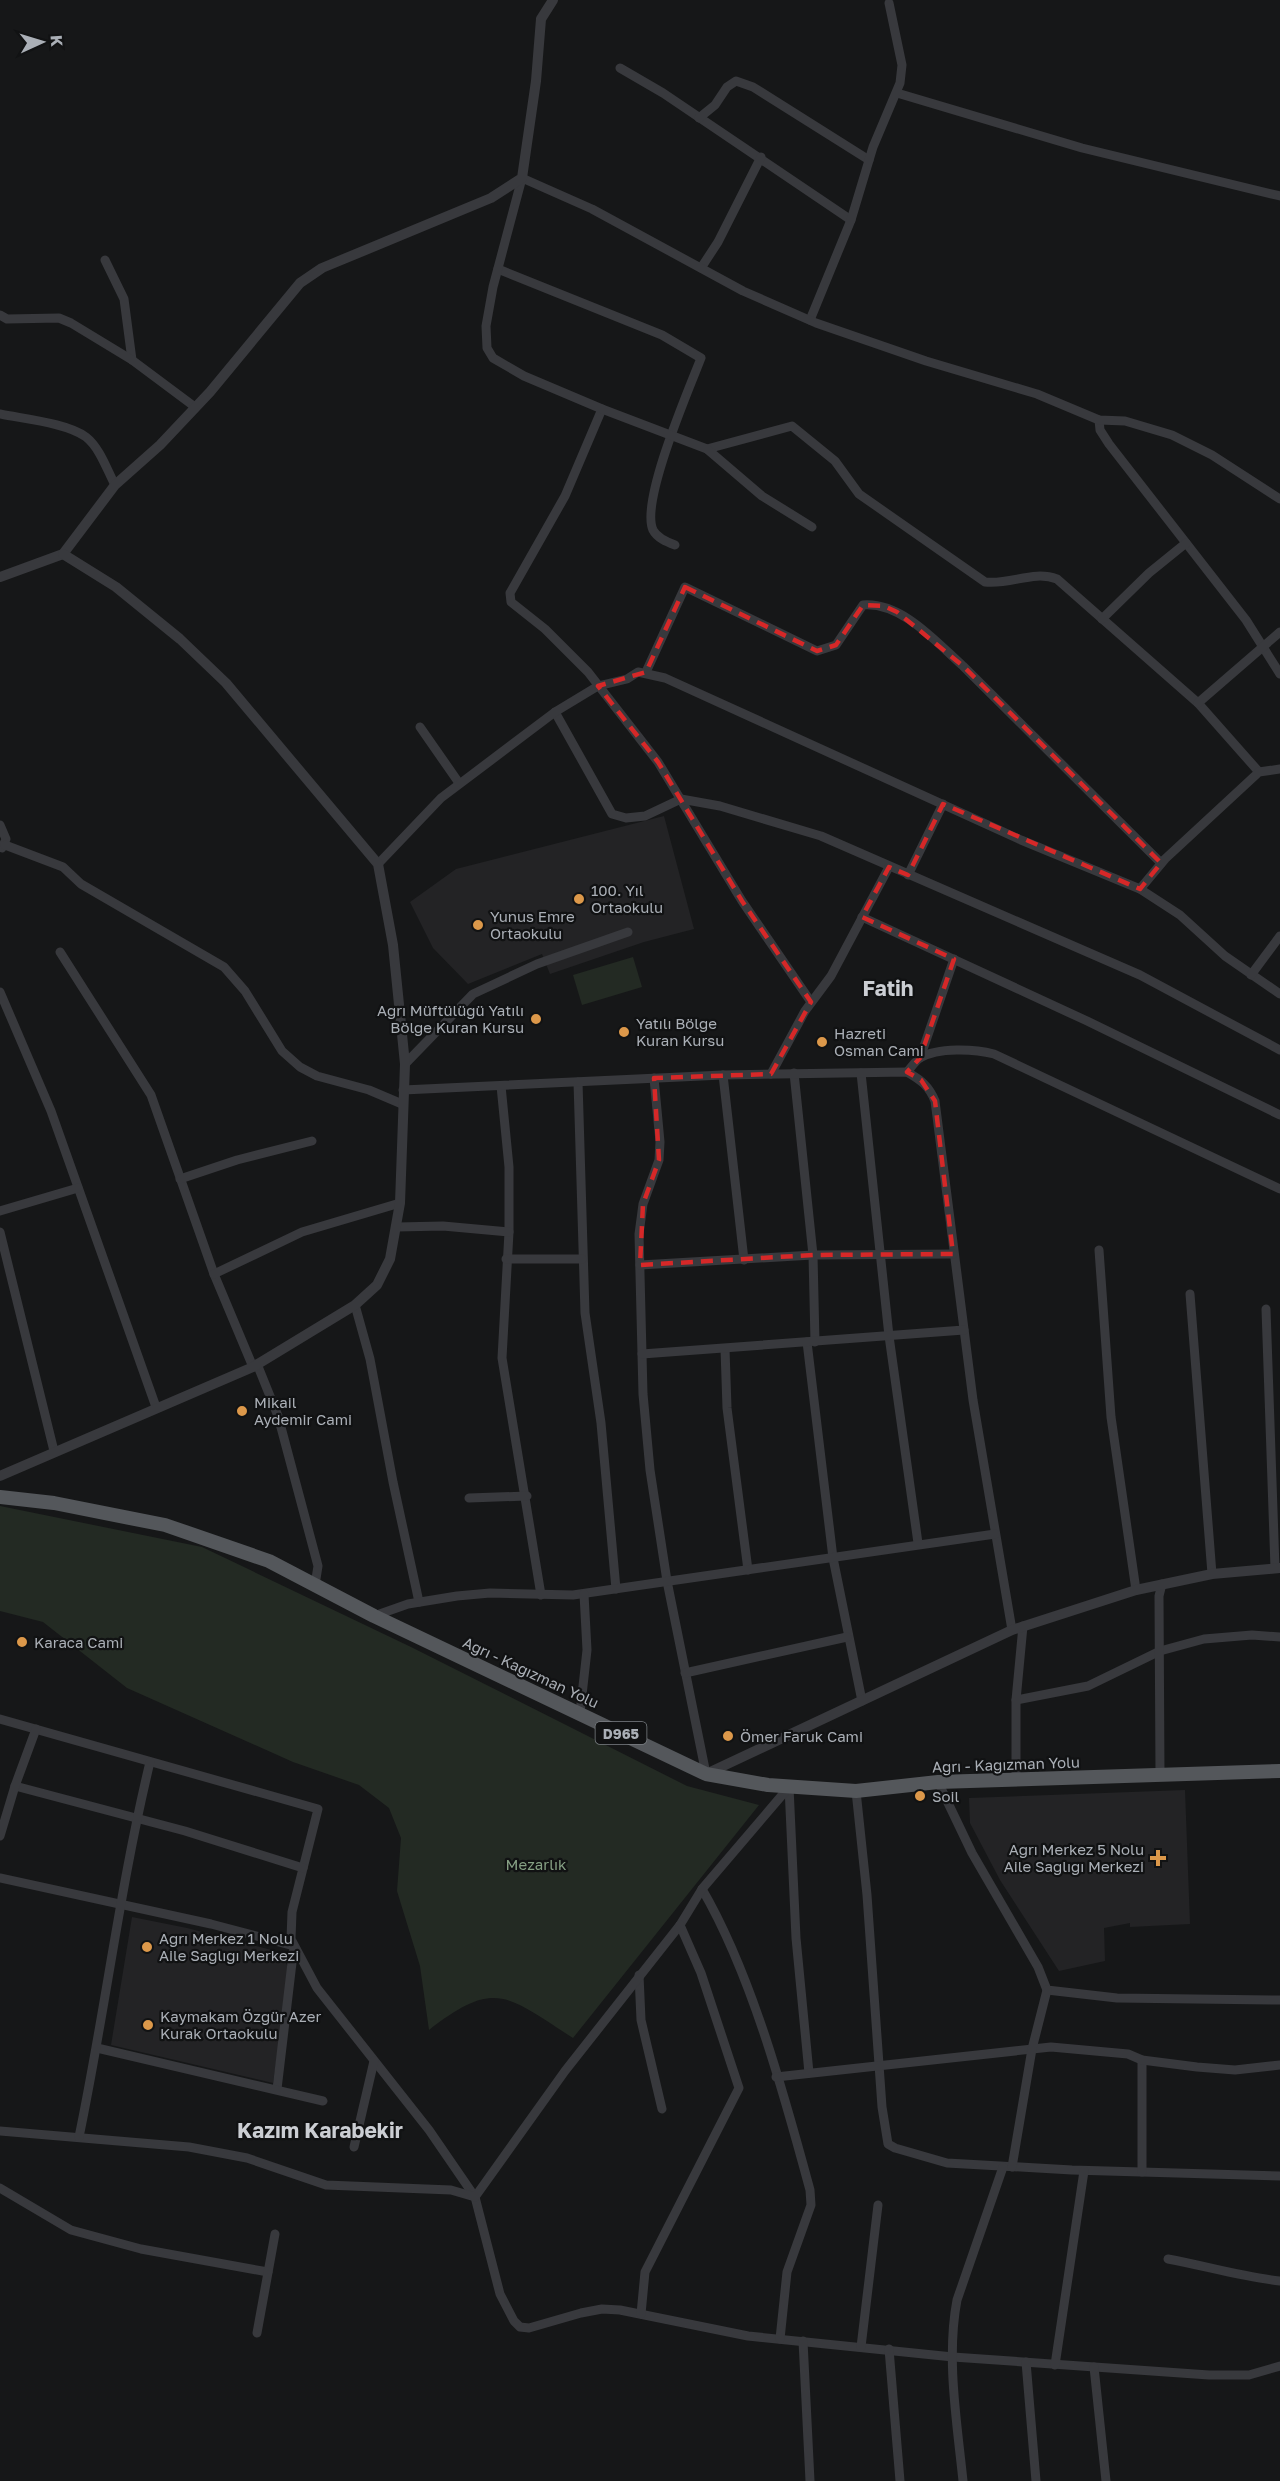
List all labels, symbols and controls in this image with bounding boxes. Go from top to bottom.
north arrow [12,12,72,72]
text: K [47,34,67,48]
place label: 100. Yıl Ortaokulu [591,881,663,916]
marker: 100. Yıl Ortaokulu [572,892,586,906]
place label: Yunus Emre Ortaokulu [490,907,575,942]
marker: Yunus Emre Ortaokulu [471,918,485,932]
district label: Fatih [862,975,914,1001]
place label: Ağrı Müftülüğü Yatılı Bölge Kuran Kursu [377,1001,524,1036]
marker: Ağrı Müftülüğü Yatılı Bölge Kuran Kursu [529,1012,543,1026]
place label: Yatılı Bölge Kuran Kursu [636,1014,724,1049]
place label: Hazreti Osman Cami [834,1024,924,1059]
marker: Yatılı Bölge Kuran Kursu [617,1025,631,1039]
marker: Hazreti Osman Cami [815,1035,829,1049]
place label: Mikail Aydemir Cami [254,1393,352,1428]
marker: Mikail Aydemir Cami [235,1404,249,1418]
place label: Karaca Cami [34,1633,123,1651]
street label: Ağrı - Kağızman Yolu [460,1633,602,1711]
marker: Karaca Cami [15,1635,29,1649]
road number: D965 [596,1722,646,1744]
place label: Ömer Faruk Cami [740,1727,863,1745]
marker: Ömer Faruk Cami [721,1729,735,1743]
street label: Ağrı - Kağızman Yolu [932,1752,1080,1776]
place label: Soil [932,1787,960,1805]
marker: Soil [913,1789,927,1803]
place label: Ağrı Merkez 5 Nolu Aile Sağlığı Merkezi [1004,1840,1144,1875]
marker: Ağrı Merkez 5 Nolu Aile Sağlığı Merkezi [1149,1849,1167,1867]
park label: Mezarlık [506,1855,567,1873]
place label: Ağrı Merkez 1 Nolu Aile Sağlığı Merkezi [159,1929,299,1964]
marker: Ağrı Merkez 1 Nolu Aile Sağlığı Merkezi [140,1940,154,1954]
place label: Kaymakam Özgür Azer Kurak Ortaokulu [160,2007,321,2042]
marker: Kaymakam Özgür Azer Kurak Ortaokulu [141,2018,155,2032]
district label: Kazım Karabekir [237,2117,403,2143]

